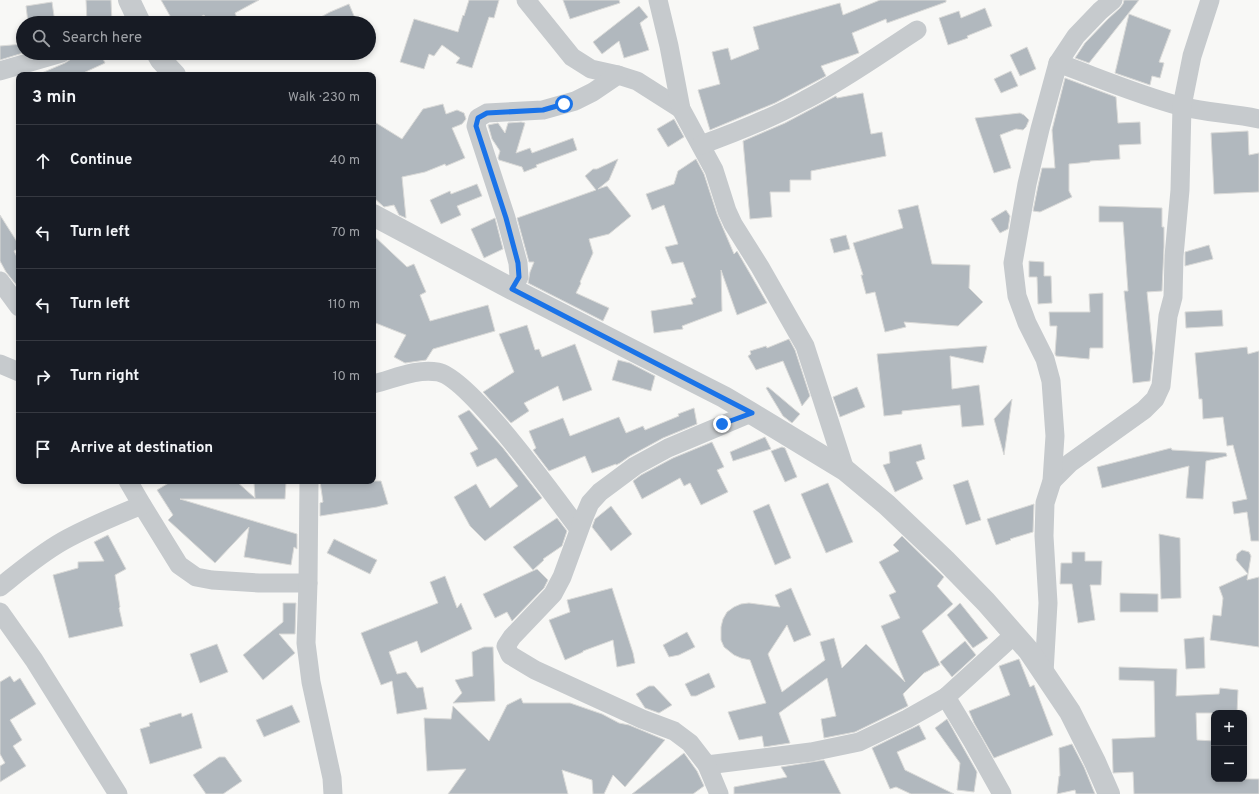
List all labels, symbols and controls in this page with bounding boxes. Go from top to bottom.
search box [16,16,376,60]
icon: search [30,27,52,49]
text: Search here [62,29,142,48]
text: 3 min [32,87,76,109]
text: Walk · 230 m [288,90,360,106]
route start [555,95,573,113]
icon: ahead [32,150,54,172]
text: Continue [70,151,132,170]
text: 40 m [330,153,360,169]
icon: left [32,222,54,244]
text: Turn left [70,223,130,242]
text: 70 m [331,225,360,241]
icon: left [32,294,54,316]
text: Turn left [70,295,130,314]
text: 110 m [328,297,360,313]
icon: right [32,366,54,388]
text: Turn right [70,367,139,386]
text: 10 m [333,369,360,385]
route end [713,415,731,433]
icon: arrive [32,438,54,460]
text: Arrive at destination [70,439,213,458]
map controls [1211,710,1247,782]
button: + [1211,710,1247,746]
button: − [1211,746,1247,782]

